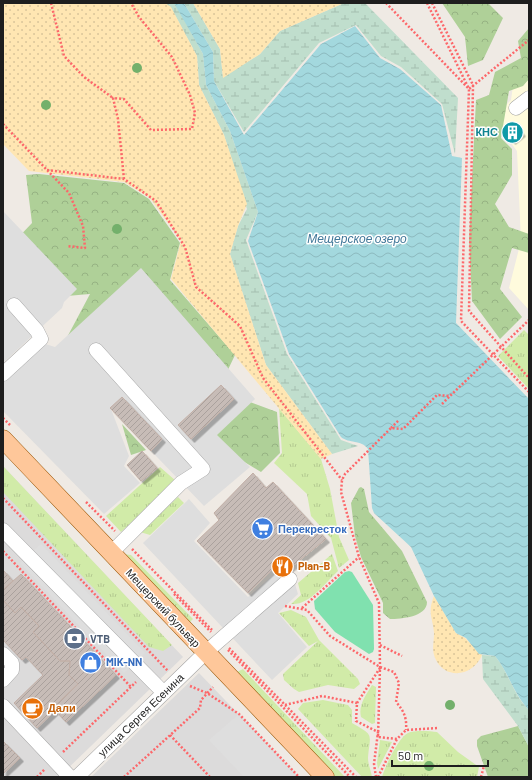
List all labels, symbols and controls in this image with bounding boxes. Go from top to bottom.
building icon: КНС [500,119,526,145]
place label: КНС [475,125,498,138]
water label: Мещерское озеро [307,231,407,246]
supermarket icon: Перекресток [250,516,276,542]
place label: Перекресток [278,522,347,535]
restaurant icon: Plan-B [269,553,295,579]
place label: Plan-B [298,559,331,572]
street label: Мещерский бульвар [124,566,203,650]
bank icon: VTB [61,626,87,652]
place label: VTB [90,632,110,645]
shop icon: MIK-NN [77,649,103,675]
place label: MIK-NN [106,655,142,668]
street label: улица Сергея Есенина [95,670,187,759]
cafe icon: Дали [20,695,46,721]
place label: Дали [48,701,76,714]
scale bar [392,742,488,768]
text: 50 m [398,748,423,762]

